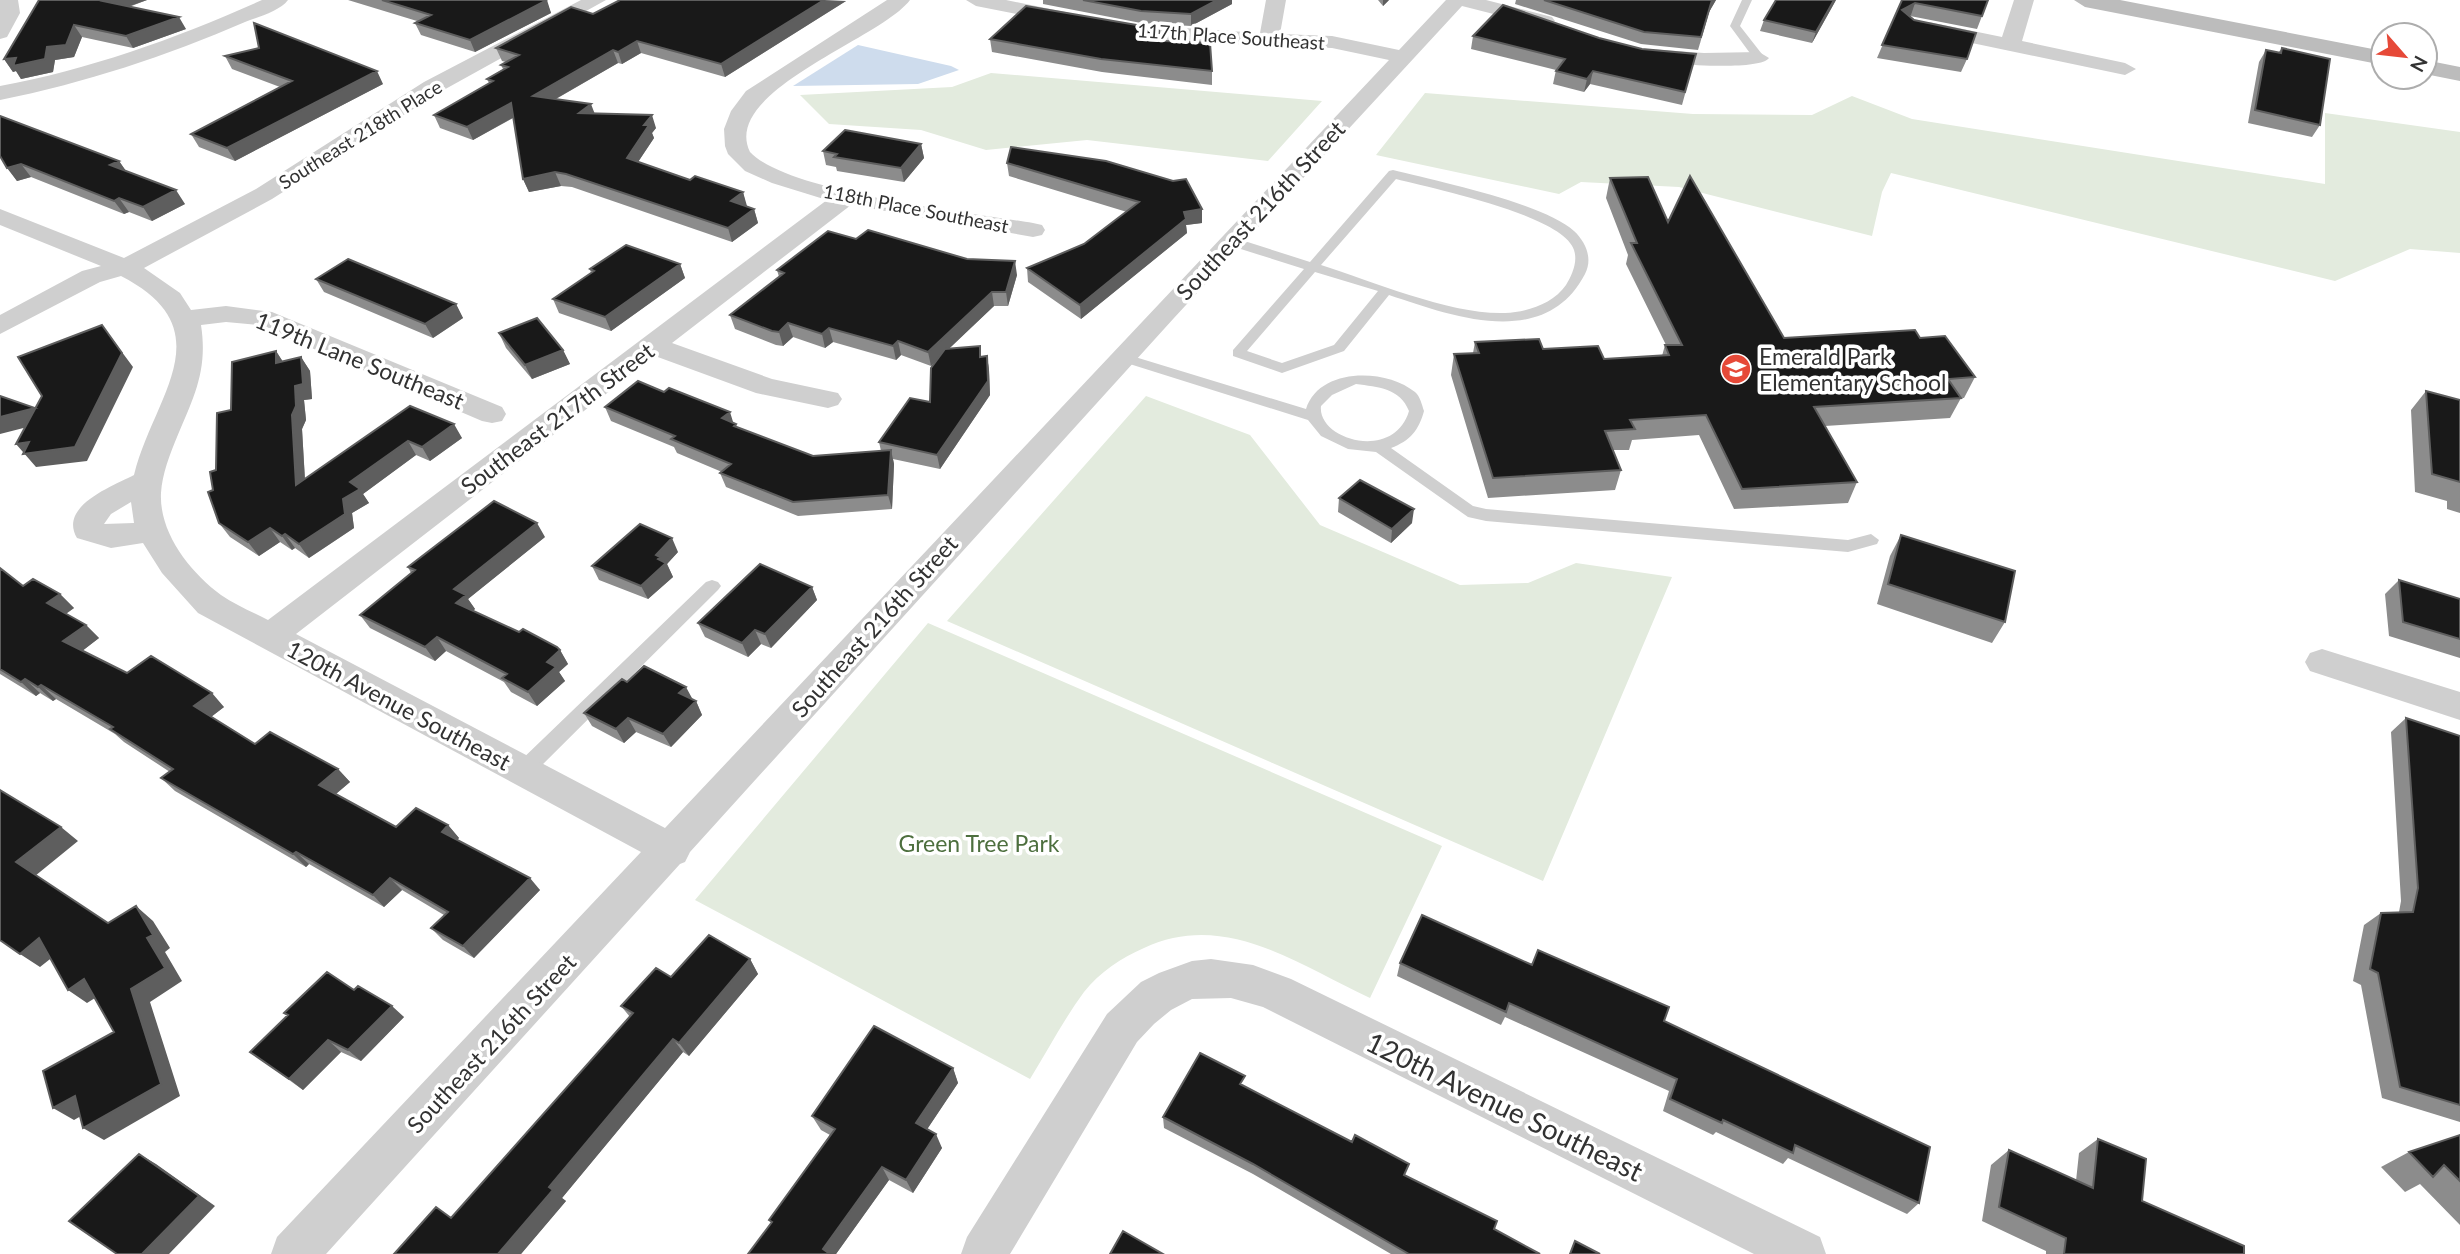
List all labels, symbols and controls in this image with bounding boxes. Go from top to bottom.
street label: 117th Place Southeast [1136,18,1326,54]
north arrow [2369,21,2439,91]
text: N [2406,52,2433,76]
street label: Southeast 218th Place [274,74,446,194]
street label: Southeast 216th Street [1170,114,1351,305]
street label: 118th Place Southeast [822,179,1011,237]
street label: 119th Lane Southeast [252,305,469,415]
street label: Southeast 217th Street [455,336,660,500]
place label: Emerald Park Elementary School [1759,342,1946,396]
school or university icon: Emerald Park Elementary School [1719,352,1753,386]
street label: Southeast 216th Street [785,529,963,723]
street label: 120th Avenue Southeast [282,634,516,776]
park label: Green Tree Park [899,829,1060,857]
street label: Southeast 216th Street [401,947,582,1138]
street label: 120th Avenue Southeast [1361,1024,1649,1188]

